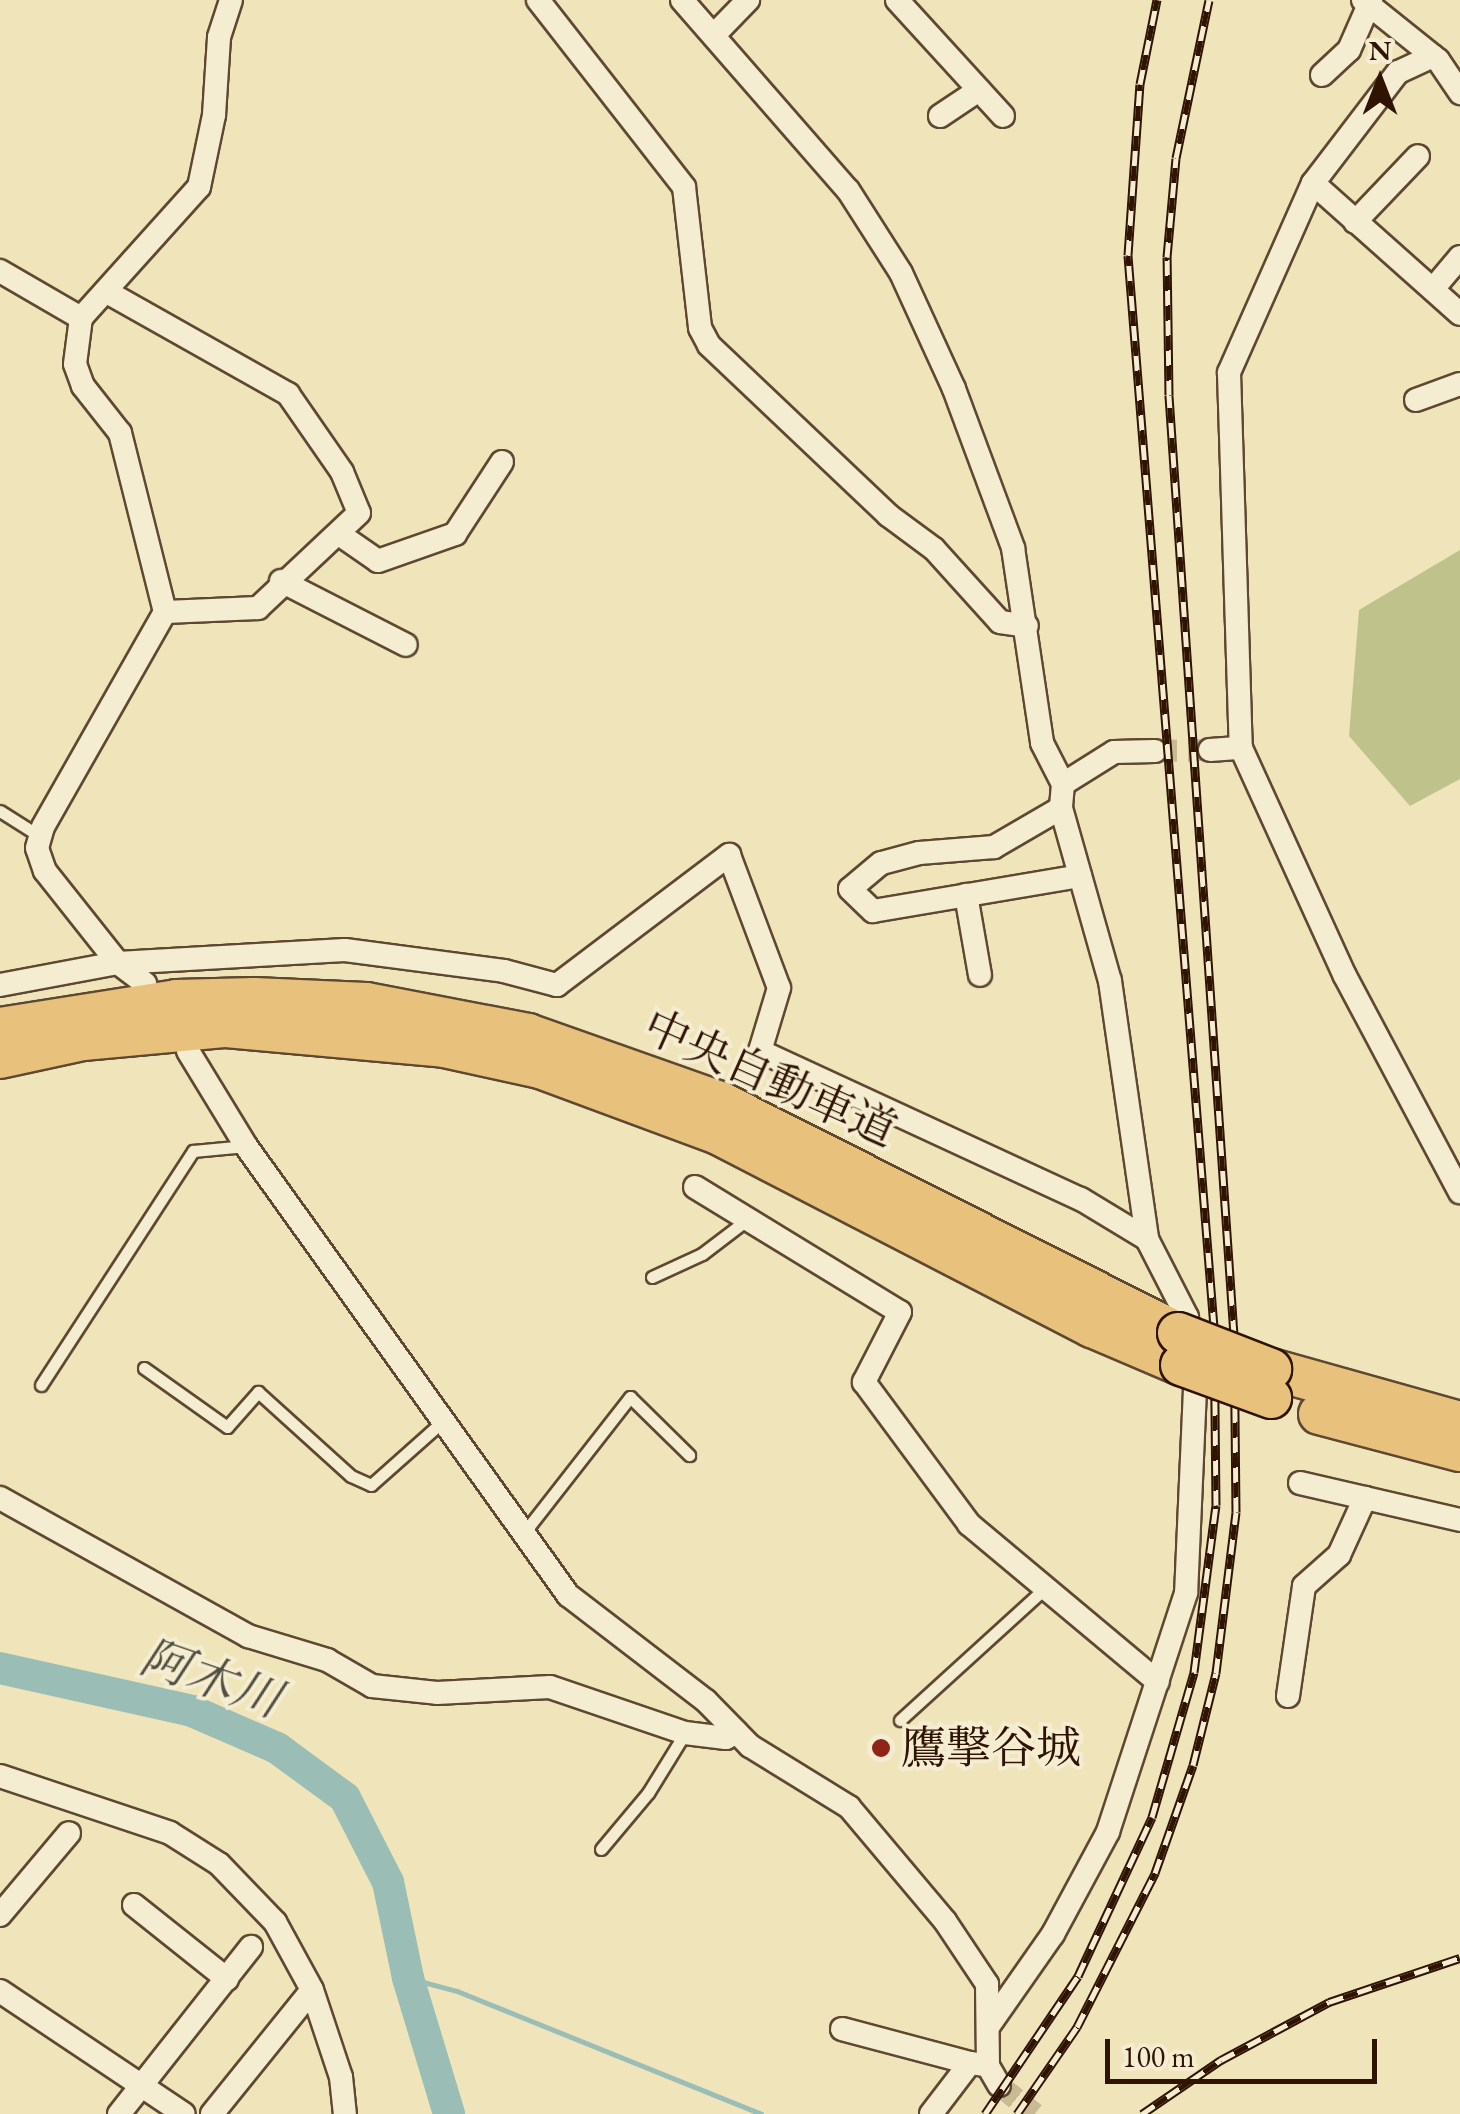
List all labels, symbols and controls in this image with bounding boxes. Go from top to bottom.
north arrow [1330,30,1430,130]
text: N [1369,32,1391,68]
street label: 中央自動車道 [636,998,904,1158]
water label: 阿木川 [134,1627,288,1729]
place label: 鷹撃谷城 [901,1721,1081,1775]
marker: 鷹撃谷城 [870,1737,892,1759]
scale bar [1110,2019,1382,2081]
text: 100 m [1122,2037,1195,2076]

